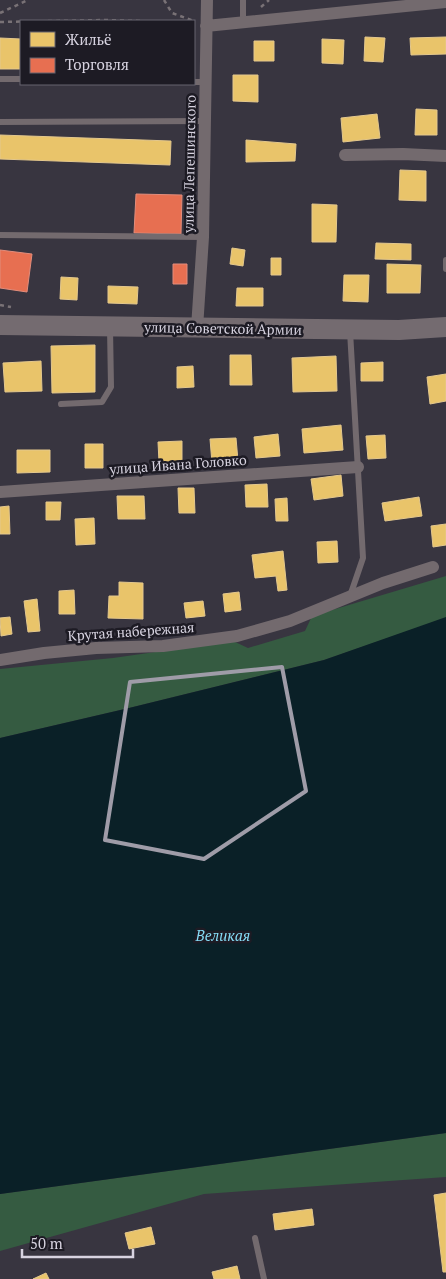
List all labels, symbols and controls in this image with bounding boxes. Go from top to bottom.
legend [20,20,195,85]
text: Жильё [65,29,112,49]
text: Торговля [65,54,129,74]
street label: улица Лепешинского [178,95,200,234]
street label: улица Советской Армии [143,317,303,339]
street label: улица Ивана Головко [108,450,248,478]
street label: Крутая набережная [67,617,195,645]
water label: Великая [195,925,250,945]
scale bar [22,1226,134,1258]
text: 50 m [30,1233,63,1253]

